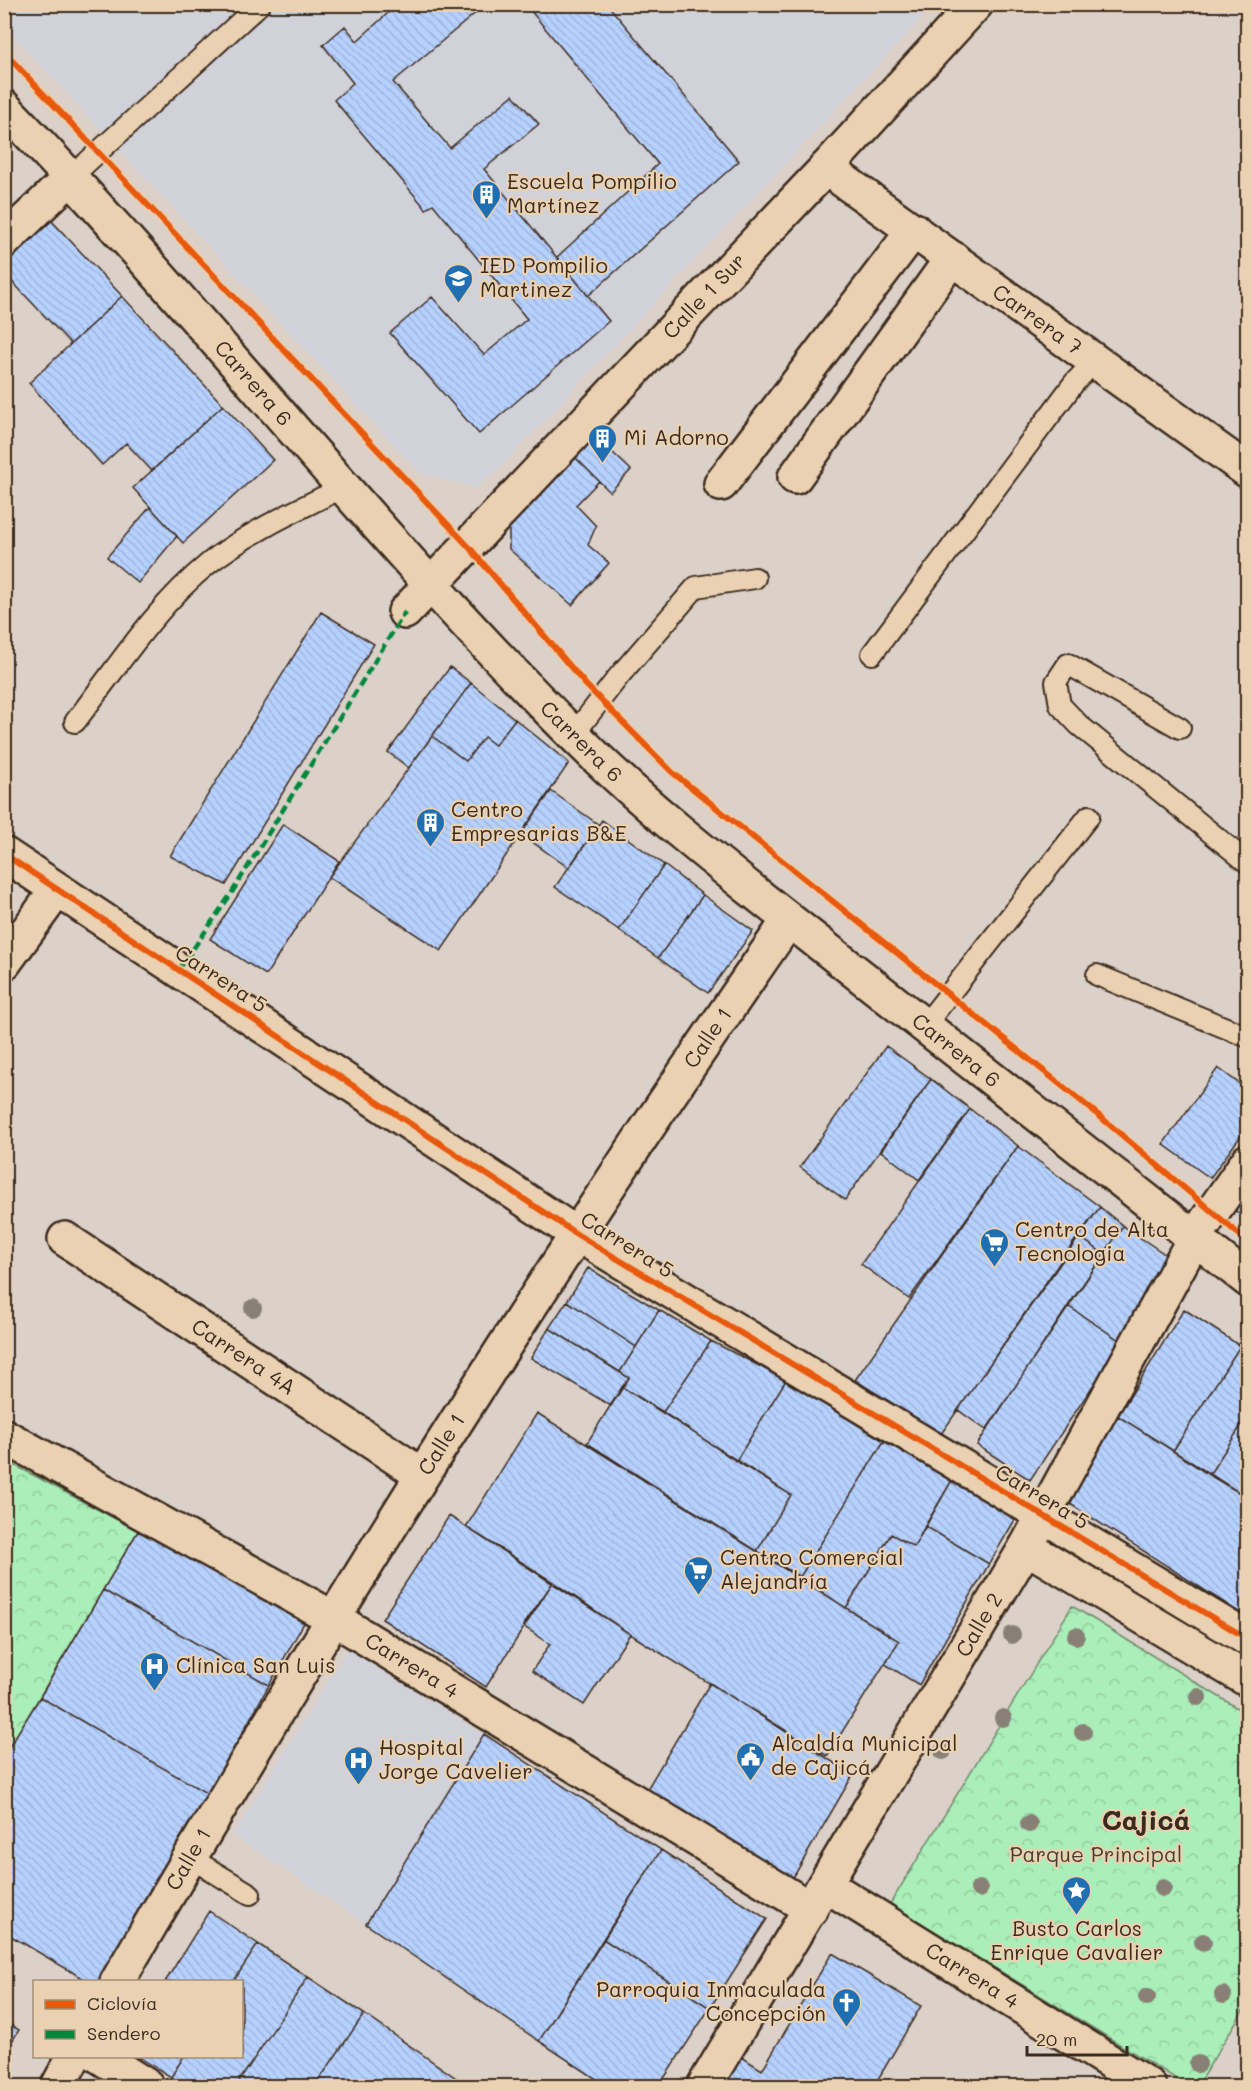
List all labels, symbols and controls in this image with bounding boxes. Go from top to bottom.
place label: Escuela Pompilio Martínez [507,167,677,218]
building icon: Escuela Pompilio Martínez [470,178,502,220]
street label: Calle 1 Sur [656,247,750,344]
place label: IED Pompilio Martinez [480,251,608,302]
school or university icon: IED Pompilio Martinez [443,262,475,304]
street label: Carrera 7 [988,277,1088,360]
street label: Carrera 6 [209,334,299,431]
building icon: Mi Adorno [587,422,619,464]
place label: Mi Adorno [624,423,729,450]
street label: Carrera 6 [535,694,629,787]
place label: Centro Empresarias B&E [451,795,627,846]
building icon: Centro Empresarias B&E [414,806,446,848]
street label: Carrera 5 [171,938,273,1018]
street label: Calle 1 [677,1001,737,1073]
street label: Carrera 6 [907,1006,1007,1093]
street label: Carrera 5 [576,1205,679,1283]
place label: Centro de Alta Tecnologia [1015,1215,1169,1266]
supermarket icon: Centro de Alta Tecnologia [978,1226,1010,1268]
street label: Carrera 4A [187,1312,302,1400]
street label: Calle 1 [411,1408,470,1480]
street label: Carrera 5 [991,1457,1095,1534]
place label: Centro Comercial Alejandría [720,1543,903,1594]
supermarket icon: Centro Comercial Alejandría [683,1554,715,1596]
street label: Calle 2 [949,1587,1008,1661]
street label: Carrera 4 [361,1626,465,1704]
hospital icon: Clínica San Luis [139,1650,171,1692]
place label: Clínica San Luis [176,1651,336,1678]
place label: Alcaldía Municipal de Cajicá [771,1729,958,1780]
place label: Hospital Jorge Cavelier [379,1733,533,1784]
public building icon: Alcaldía Municipal de Cajicá [734,1740,766,1782]
hospital icon: Hospital Jorge Cavelier [342,1744,374,1786]
district label: Cajicá [1102,1802,1190,1837]
street label: Calle 1 [158,1823,216,1895]
park label: Parque Principal [1010,1840,1182,1867]
place icon: Busto Carlos Enrique Cavalier [1061,1874,1093,1916]
place label: Busto Carlos Enrique Cavalier [991,1914,1163,1965]
street label: Carrera 4 [921,1935,1025,2014]
place label: Parroquia Inmaculada Concepción [596,1975,826,2026]
legend [33,1980,243,2058]
church icon: Parroquia Inmaculada Concepción [831,1986,863,2028]
text: Ciclovía [87,1991,158,2015]
scale bar [1027,2019,1128,2057]
text: Sendero [87,2021,161,2045]
text: 20 m [1036,2027,1077,2051]

